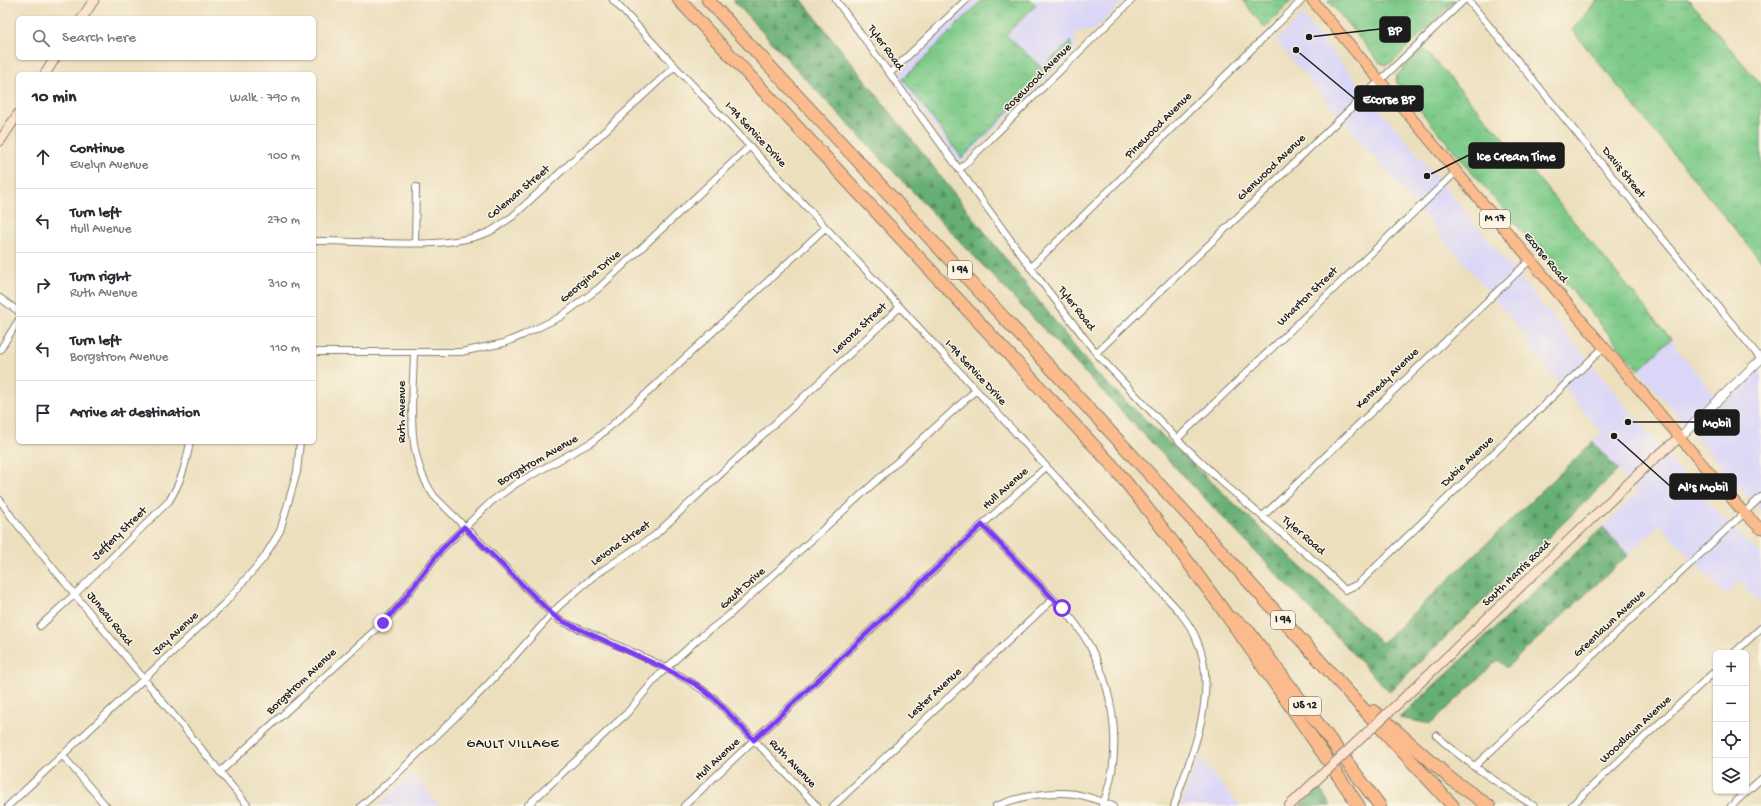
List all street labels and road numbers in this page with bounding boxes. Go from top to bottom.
street label: Tyler Road [863,22,907,74]
street label: Rosewood Avenue [1001,40,1076,115]
street label: Pinewood Avenue [1122,89,1196,163]
street label: I-94 Service Drive [721,99,789,171]
street label: Glenwood Avenue [1235,131,1310,204]
street label: Davis Street [1598,144,1649,202]
street label: Coleman Street [485,162,554,223]
road number: M 17 [1480,210,1510,228]
street label: Ecorse Road [1520,230,1571,287]
street label: Georgina Drive [558,247,625,306]
road number: I 94 [948,261,972,279]
street label: Wharton Street [1275,264,1342,330]
street label: Tyler Road [1054,283,1098,335]
street label: Levona Street [830,299,891,358]
street label: I-94 Service Drive [941,337,1009,409]
street label: Kennedy Avenue [1354,345,1423,413]
street label: Ruth Avenue [396,380,410,443]
street label: Borgstrom Avenue [494,432,581,490]
street label: Dubie Avenue [1438,433,1498,491]
street label: Hull Avenue [980,464,1032,513]
street label: Jeffery Street [90,504,151,564]
street label: Tyler Road [1278,513,1328,559]
street label: Levona Street [589,518,654,570]
street label: South Harris Road [1480,537,1555,610]
street label: Gault Drive [717,564,769,613]
street label: Greenlawn Avenue [1571,587,1649,661]
street label: Juneau Road [83,589,136,650]
street label: Jay Avenue [150,609,203,659]
road number: I 94 [1271,611,1295,629]
street label: Borgstrom Avenue [263,645,341,719]
street label: Lester Avenue [905,665,966,723]
street label: Woodlawn Avenue [1597,693,1675,767]
road number: US 12 [1289,697,1321,715]
street label: Hull Avenue [692,735,744,784]
street label: Ruth Avenue [765,737,819,792]

